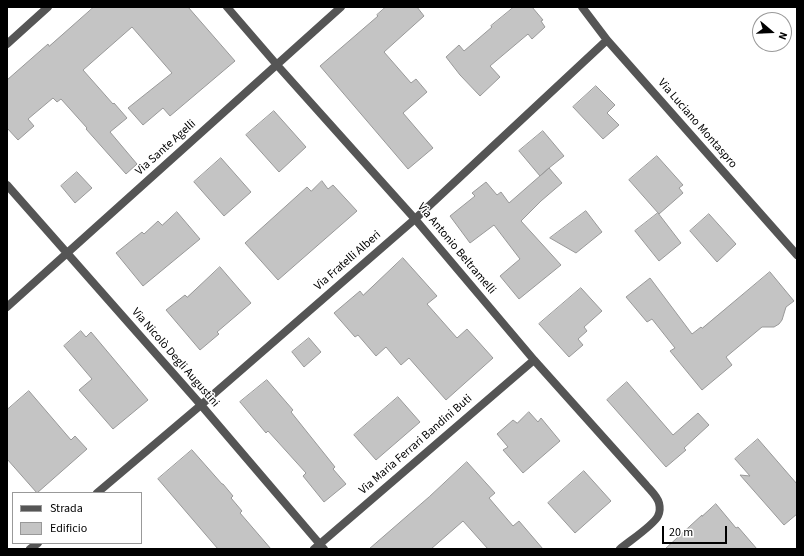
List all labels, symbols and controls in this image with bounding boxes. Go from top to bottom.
north arrow [752,12,792,52]
text: N [775,30,791,42]
street label: Via Luciano Montaspro [654,76,740,172]
street label: Via Sante Agelli [133,117,199,179]
street label: Via Antonio Beltramelli [414,201,498,297]
street label: Via Fratelli Alberi [312,228,384,294]
street label: Via Nicolò Degli Augustini [128,306,222,410]
street label: Via Maria Ferrari Bandini Buti [357,392,475,498]
legend [12,492,142,544]
text: Strada [50,500,83,517]
scale bar [664,518,729,544]
text: Edificio [50,520,87,537]
text: 20 m [669,524,693,541]

